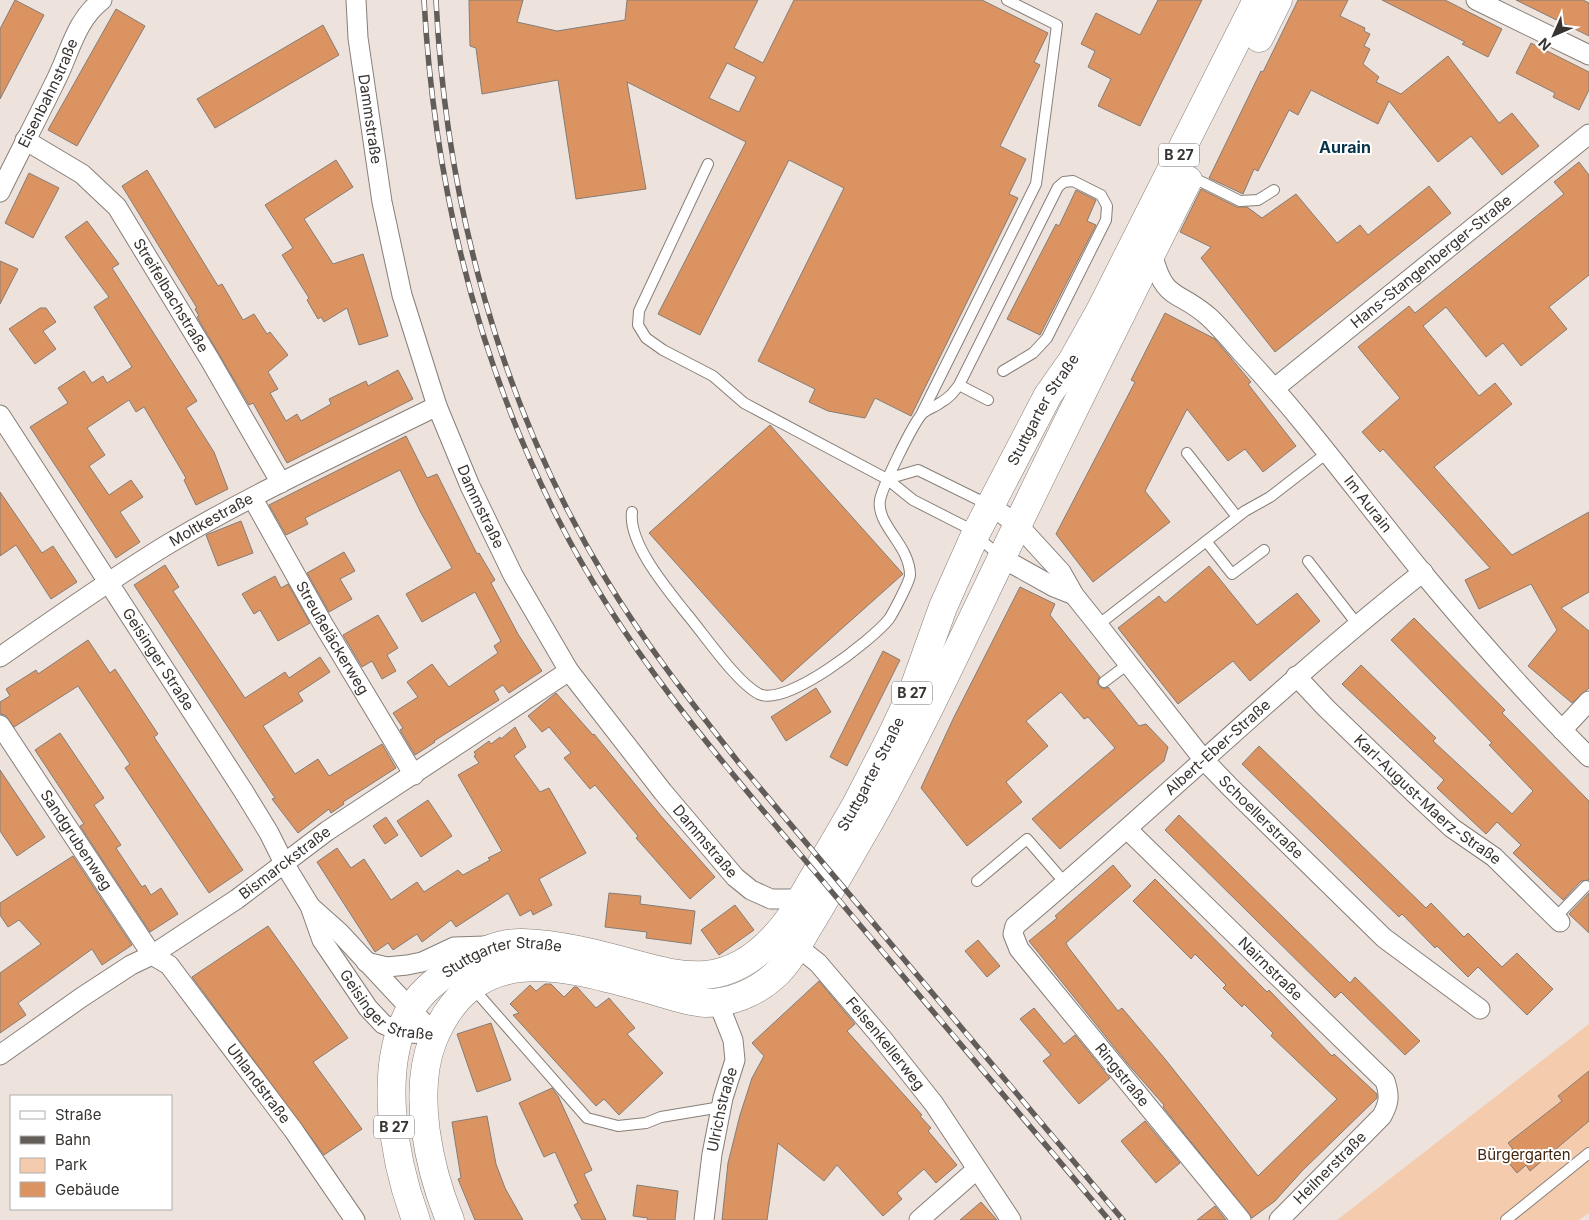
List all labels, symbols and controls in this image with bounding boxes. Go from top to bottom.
north arrow [1529,10,1579,60]
street label: Eisenbahnstraße [14,35,82,151]
text: N [1535,35,1554,54]
street label: Dammstraße [354,73,386,165]
district label: Aurain [1319,137,1371,157]
road number: B 27 [1159,144,1199,166]
street label: Hans-Stangenberger-Straße [1346,190,1515,332]
street label: Streifelbachstraße [129,235,213,356]
street label: Stuttgarter Straße [1003,351,1083,469]
street label: Dammstraße [453,462,509,551]
street label: Im Aurain [1340,472,1396,536]
street label: Moltkestraße [166,489,256,550]
street label: Streußeläckerweg [292,578,373,698]
street label: Geisinger Straße [118,604,199,714]
road number: B 27 [892,681,932,704]
street label: Albert-Eber-Straße [1161,695,1274,799]
street label: Stuttgarter Straße [833,714,908,835]
street label: Karl-August-Maerz-Straße [1350,730,1506,868]
street label: Schoellerstraße [1215,771,1308,863]
street label: Sandgrubenweg [36,786,117,894]
street label: Dammstraße [669,801,742,882]
street label: Bismarckstraße [235,822,334,903]
street label: Stuttgarter Straße [438,933,564,982]
street label: Nairnstraße [1234,933,1307,1005]
street label: Geisinger Straße [336,966,434,1044]
street label: Felsenkellerweg [842,993,929,1094]
street label: Ringstraße [1091,1039,1154,1110]
street label: Uhlandstraße [223,1040,295,1127]
street label: Ulrichstraße [703,1065,741,1154]
legend [10,1095,172,1210]
text: Straße [55,1105,102,1124]
road number: B 27 [374,1116,414,1138]
street label: Heilnerstraße [1289,1127,1370,1208]
text: Bahn [55,1130,91,1149]
park label: Bürgergarten [1477,1145,1571,1164]
text: Park [55,1155,88,1174]
text: Gebäude [55,1180,120,1199]

